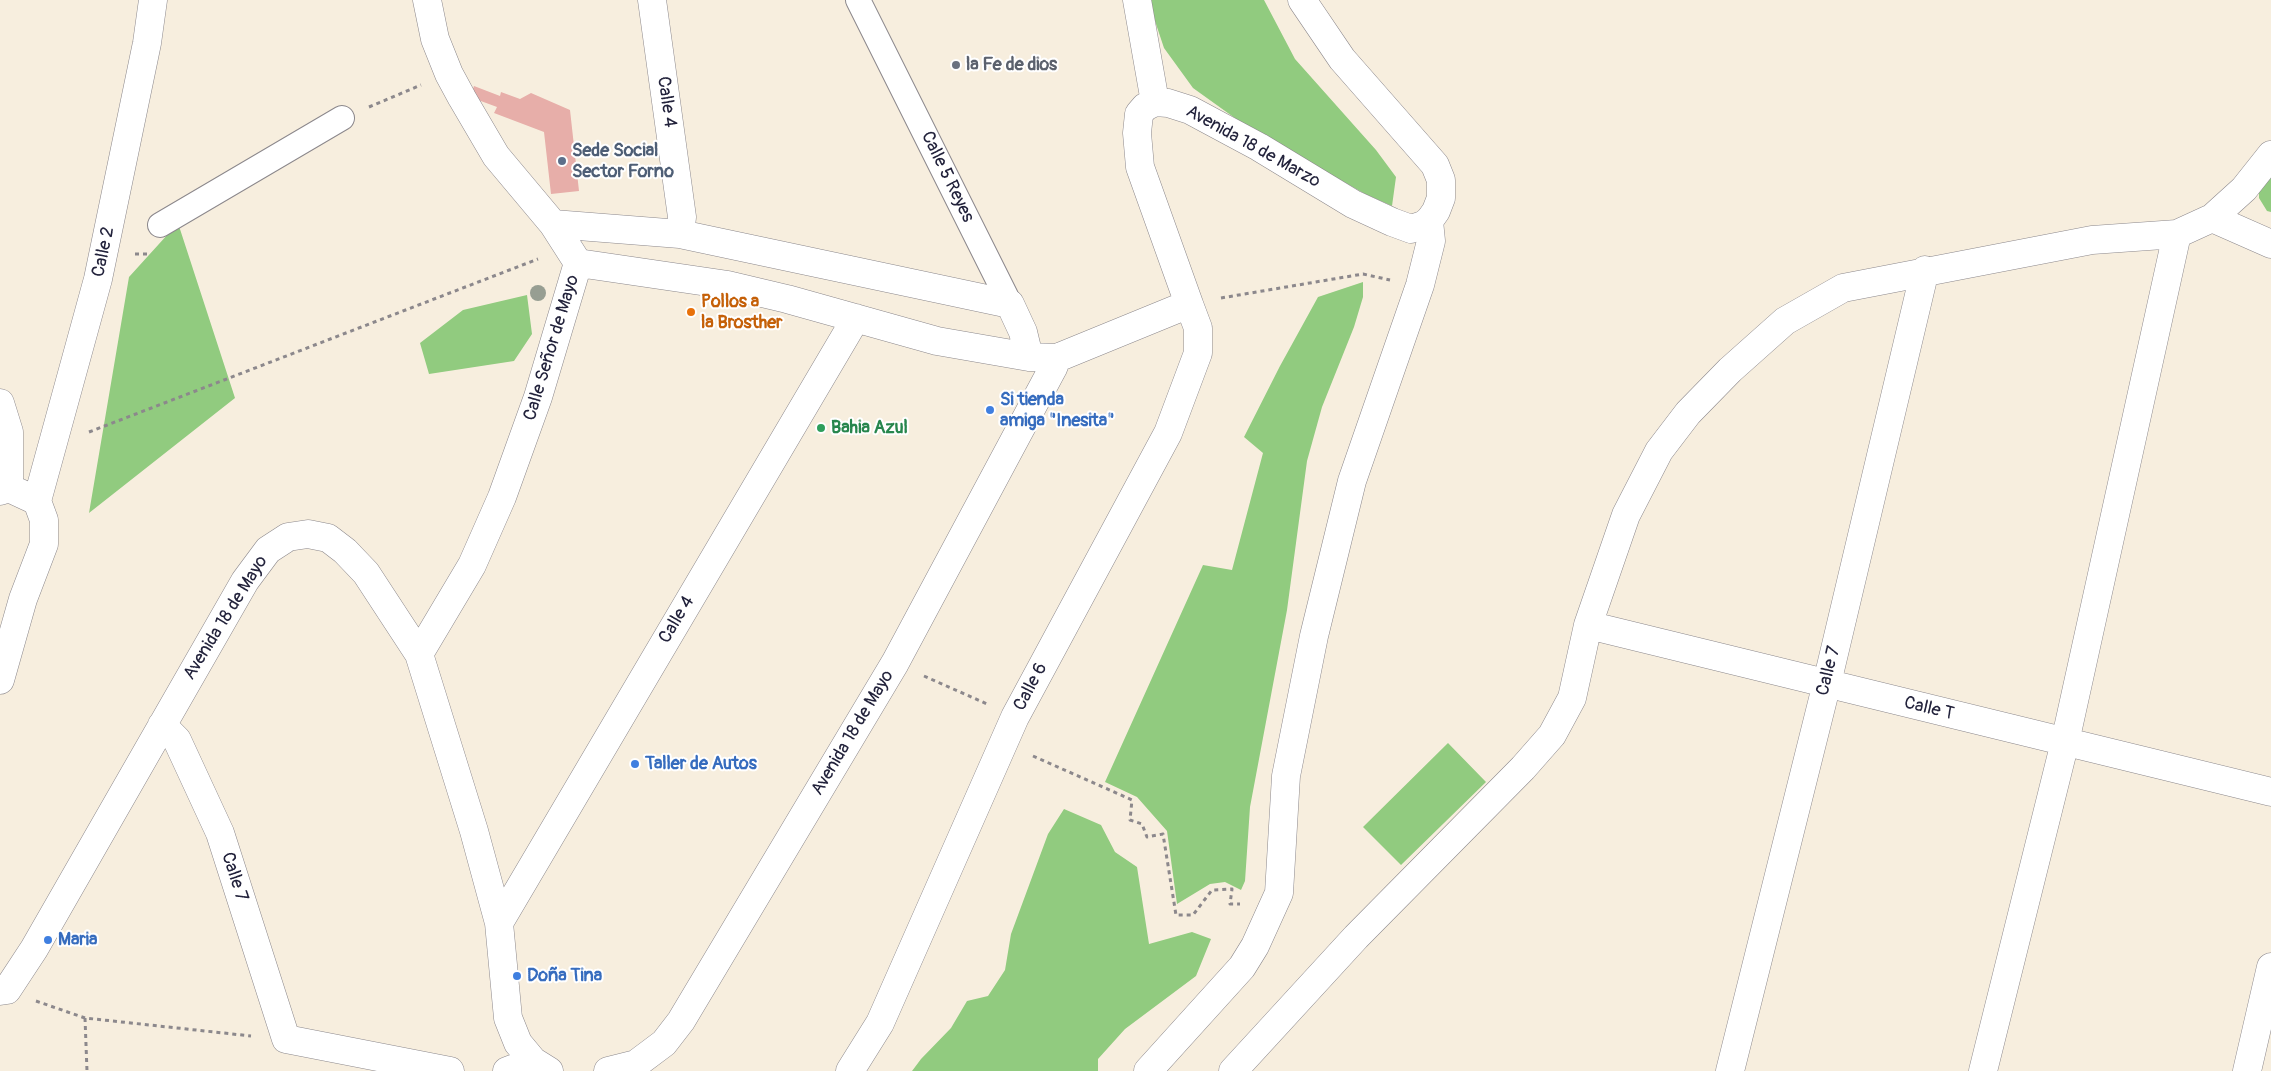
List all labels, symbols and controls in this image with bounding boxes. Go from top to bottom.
place label: la Fe de dios [966,54,1057,76]
marker: la Fe de dios [950,59,962,71]
street label: Calle 4 [652,75,680,129]
street label: Avenida 18 de Marzo [1182,101,1324,193]
street label: Calle 5 Reyes [916,128,978,226]
place label: Sede Social Sector Forno [572,140,674,182]
marker: Sede Social Sector Forno [556,155,568,167]
street label: Calle 2 [88,225,120,279]
street label: Calle Señor de Mayo [520,273,584,423]
place label: Pollos a la Brosther [701,291,783,334]
marker: Pollos a la Brosther [685,306,697,318]
place label: Si tienda amiga "Inesita" [1000,389,1115,432]
marker: Si tienda amiga "Inesita" [984,404,996,416]
place label: Bahia Azul [831,417,908,439]
marker: Bahia Azul [815,422,827,434]
street label: Avenida 18 de Mayo [179,552,273,684]
street label: Calle 4 [655,592,699,648]
street label: Calle 7 [1812,644,1846,698]
street label: Calle 6 [1009,659,1053,715]
street label: Avenida 18 de Mayo [807,667,899,799]
street label: Calle T [1902,692,1956,726]
place label: Taller de Autos [645,753,757,775]
marker: Taller de Autos [629,758,641,770]
street label: Calle 7 [216,850,252,904]
place label: Maria [58,929,97,951]
marker: Maria [42,934,54,946]
place label: Doña Tina [527,965,602,987]
marker: Doña Tina [511,970,523,982]

